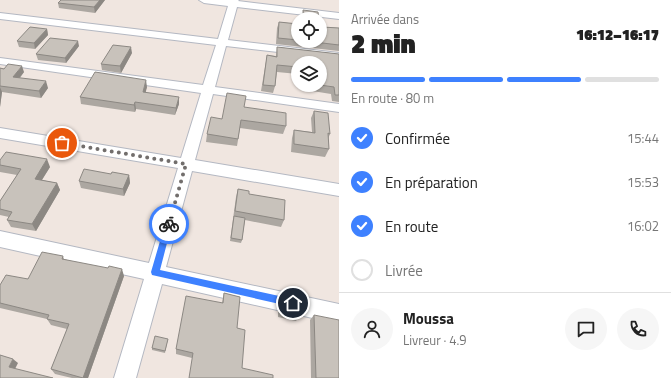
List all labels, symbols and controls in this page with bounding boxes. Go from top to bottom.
text: Arrivée dans [351,9,419,29]
map controls [291,12,327,92]
button: locate [291,12,327,48]
text: 16:12–16:17 [576,23,659,46]
text: 2 min [351,24,416,63]
button: layers [291,56,327,92]
text: En route · 80 m [351,88,434,108]
pin [45,126,79,160]
icon: check [351,127,373,149]
text: Confirmée [385,127,450,150]
text: 15:44 [627,128,659,148]
icon: bag [51,132,73,154]
icon: check [351,171,373,193]
text: En préparation [385,171,478,194]
text: 15:53 [627,172,659,192]
courier [149,204,189,244]
icon: bike [158,213,180,235]
icon: check [351,215,373,237]
text: En route [385,215,438,238]
text: 16:02 [627,216,659,236]
text: Livrée [385,259,423,282]
pin [276,286,310,320]
icon: home [282,292,304,314]
text: Moussa [403,307,454,330]
button: person [351,308,393,350]
button: chat [565,308,607,350]
button: phone [617,308,659,350]
text: Livreur · 4.9 [403,330,467,350]

